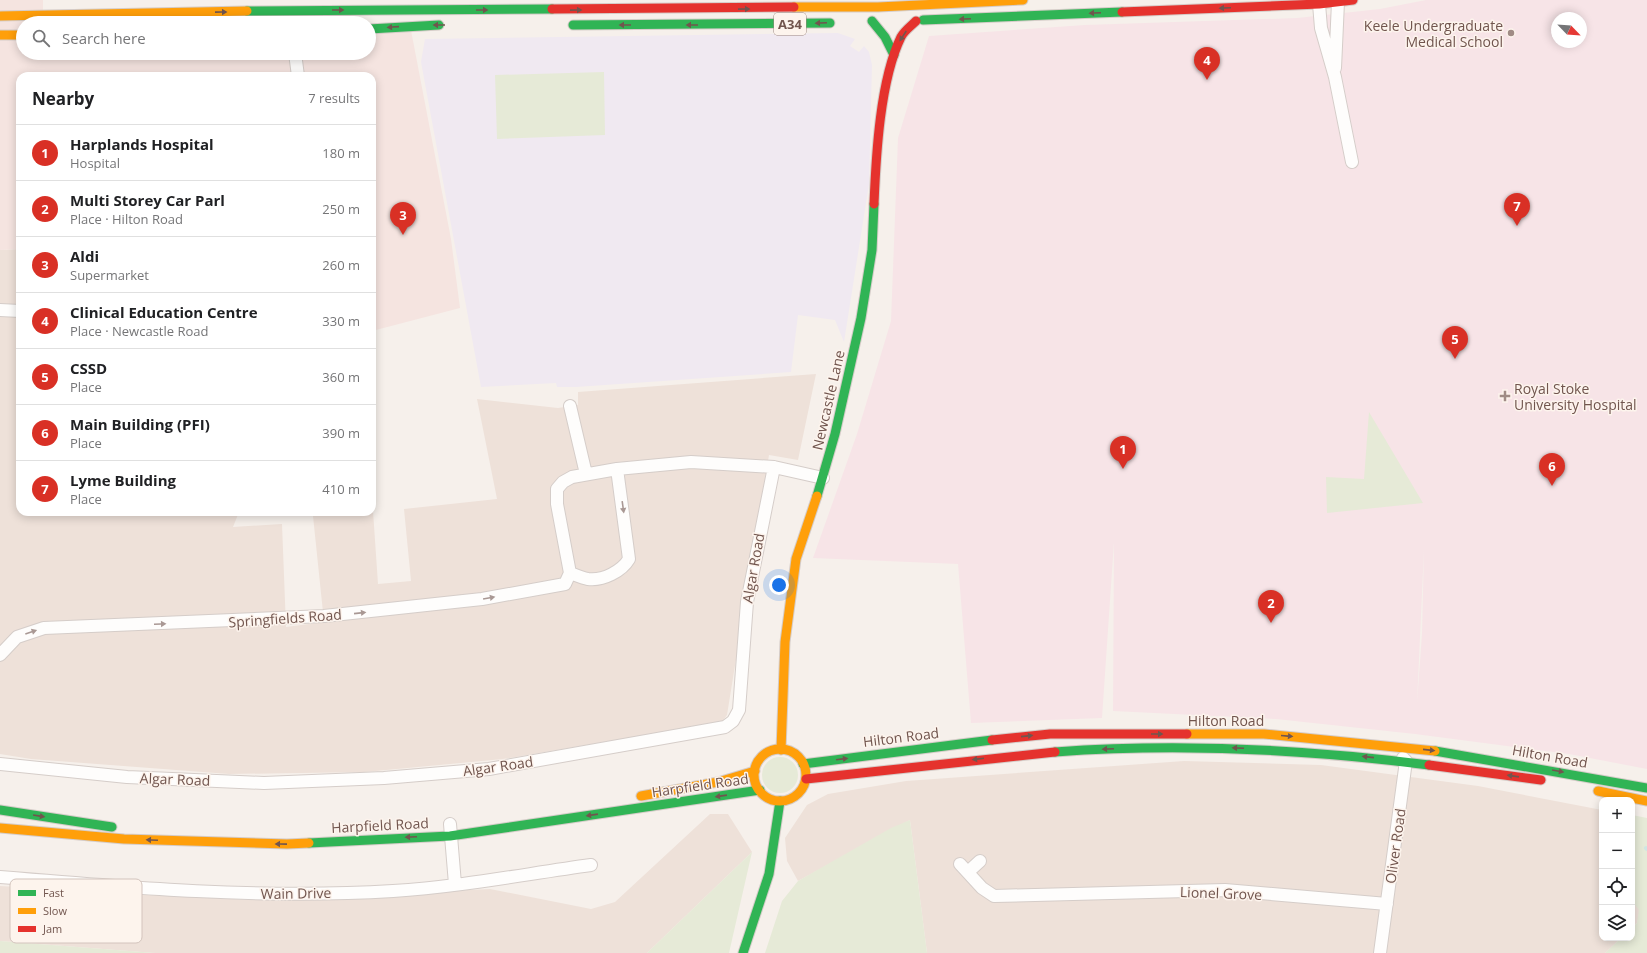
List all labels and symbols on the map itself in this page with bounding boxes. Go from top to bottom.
one-way arrow [1219,4,1231,11]
one-way arrow [738,6,751,12]
one-way arrow [332,7,345,13]
one-way arrow [476,7,489,13]
one-way arrow [570,7,583,13]
one-way arrow [215,9,228,15]
one-way arrow [1088,10,1101,16]
north arrow [1551,12,1587,48]
road number: A34 [774,13,806,35]
one-way arrow [959,15,971,22]
place label: Keele Undergraduate Medical School [1364,16,1503,51]
one-way arrow [814,20,827,26]
one-way arrow [432,22,445,28]
one-way arrow [618,22,631,28]
one-way arrow [685,22,698,28]
one-way arrow [387,23,399,30]
marker: Keele Undergraduate Medical School [1506,28,1516,38]
one-way arrow [899,31,907,42]
pin: 4 [1194,47,1220,80]
pin: 7 [1504,193,1530,226]
pin: 3 [390,202,416,235]
pin: 5 [1442,326,1468,359]
street label: Newcastle Lane [807,348,849,452]
place label: Royal Stoke University Hospital [1514,379,1637,414]
marker: Royal Stoke University Hospital [1499,390,1511,402]
pin: 1 [1110,436,1136,469]
pin: 6 [1539,453,1565,486]
one-way arrow [620,501,626,513]
street label: Algar Road [738,532,768,604]
your location [769,575,789,595]
pin: 2 [1258,590,1284,623]
one-way arrow [483,595,495,601]
street label: Springfields Road [228,605,342,631]
one-way arrow [354,609,366,616]
one-way arrow [154,621,167,627]
one-way arrow [25,629,37,635]
street label: Hilton Road [1188,711,1264,730]
street label: Hilton Road [862,723,940,751]
one-way arrow [1151,731,1164,737]
one-way arrow [1021,733,1033,740]
one-way arrow [1280,733,1293,739]
street label: Hilton Road [1511,740,1589,772]
one-way arrow [1231,745,1244,751]
one-way arrow [1101,746,1114,752]
one-way arrow [1423,746,1436,753]
street label: Algar Road [462,752,534,780]
one-way arrow [1362,754,1374,760]
one-way arrow [836,755,848,762]
one-way arrow [972,756,985,762]
street label: Algar Road [139,768,211,790]
street label: Harpfield Road [650,769,750,801]
one-way arrow [1551,769,1564,775]
one-way arrow [1506,773,1519,779]
one-way arrow [715,793,727,799]
street label: Oliver Road [1380,807,1410,885]
one-way arrow [586,812,599,818]
one-way arrow [32,813,45,819]
street label: Harpfield Road [331,813,429,837]
one-way arrow [405,834,417,841]
one-way arrow [146,836,158,843]
one-way arrow [275,841,288,847]
legend [10,879,142,943]
street label: Lionel Grove [1180,882,1262,904]
street label: Wain Drive [260,883,332,903]
text: Fast [43,885,64,900]
text: Slow [43,903,67,918]
text: Jam [42,921,62,936]

